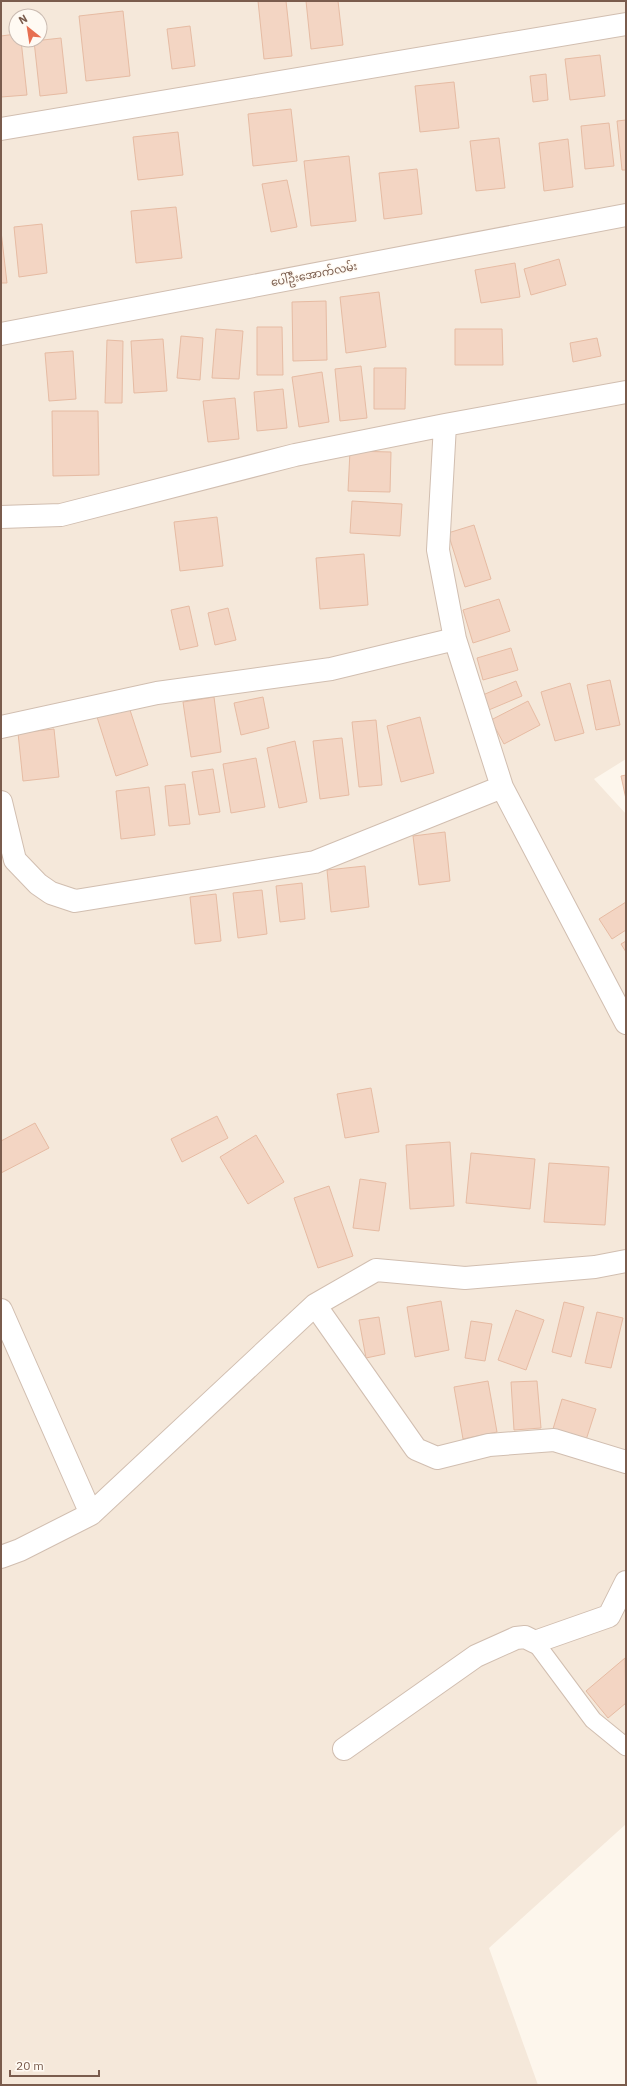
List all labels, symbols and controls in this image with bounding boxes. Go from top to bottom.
north arrow [8,8,48,48]
text: N [16,11,30,27]
street label: ပေါ်ဦးအောက်လမ်း [270,259,359,291]
scale bar [10,2052,99,2078]
text: 20 m [16,2058,44,2073]

